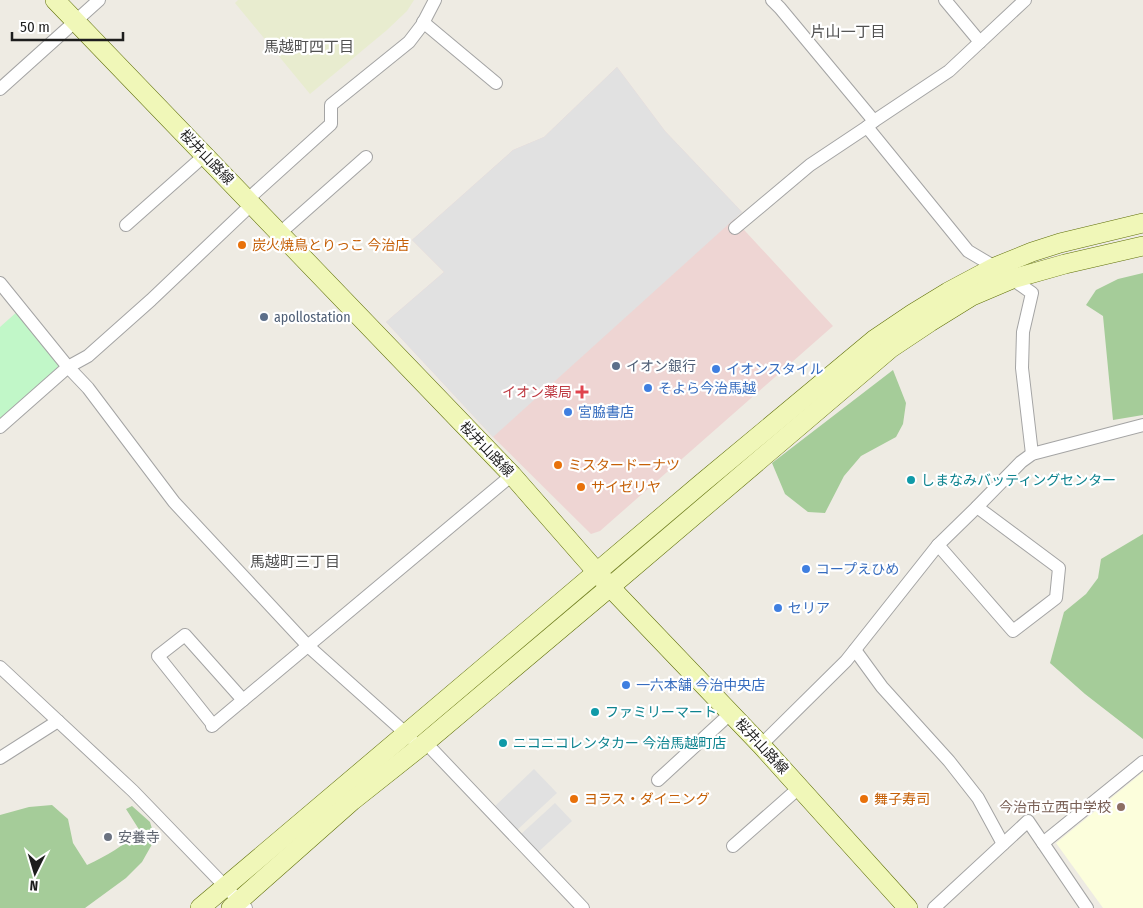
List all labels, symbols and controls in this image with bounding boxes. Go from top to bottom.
scale bar [12,10,124,42]
text: 50 m [20,18,50,36]
district label: 片山一丁目 [810,23,886,41]
district label: 馬越町四丁目 [264,38,354,56]
street label: 桜井山路線 [176,126,237,188]
place label: 炭火焼鳥とりっこ 今治店 [252,237,409,254]
marker: 炭火焼鳥とりっこ 今治店 [236,239,248,251]
place label: apollostation [274,309,351,326]
marker: apollostation [258,311,270,323]
place label: イオン銀行 [626,358,696,375]
marker: イオン銀行 [610,360,622,372]
place label: イオンスタイル [726,361,824,378]
marker: イオンスタイル [710,363,722,375]
place label: そよら今治馬越 [658,380,756,397]
marker: そよら今治馬越 [642,382,654,394]
place label: イオン薬局 [502,384,572,401]
marker: イオン薬局 [576,386,588,398]
place label: 宮脇書店 [578,404,634,421]
marker: 宮脇書店 [562,406,574,418]
street label: 桜井山路線 [456,418,517,480]
place label: ミスタードーナツ [568,457,680,474]
marker: ミスタードーナツ [552,459,564,471]
place label: しまなみバッティングセンター [921,472,1116,489]
marker: しまなみバッティングセンター [905,474,917,486]
place label: サイゼリヤ [591,479,661,496]
marker: サイゼリヤ [575,481,587,493]
district label: 馬越町三丁目 [250,553,340,571]
place label: コープえひめ [816,561,899,578]
marker: コープえひめ [800,563,812,575]
place label: セリア [788,600,830,617]
marker: セリア [772,602,784,614]
place label: 一六本舗 今治中央店 [636,677,765,694]
marker: 一六本舗 今治中央店 [620,679,632,691]
place label: ファミリーマート [605,704,717,721]
marker: ファミリーマート [589,706,601,718]
street label: 桜井山路線 [732,715,792,778]
place label: ニコニコレンタカー 今治馬越町店 [513,735,726,752]
marker: ニコニコレンタカー 今治馬越町店 [497,737,509,749]
place label: ヨラス・ダイニング [584,791,710,808]
place label: 舞子寿司 [874,791,930,808]
marker: ヨラス・ダイニング [568,793,580,805]
marker: 舞子寿司 [858,793,870,805]
place label: 今治市立西中学校 [999,799,1111,816]
marker: 今治市立西中学校 [1115,801,1127,813]
place label: 安養寺 [118,829,160,846]
marker: 安養寺 [102,831,114,843]
north arrow [10,848,60,898]
text: N [29,877,39,894]

